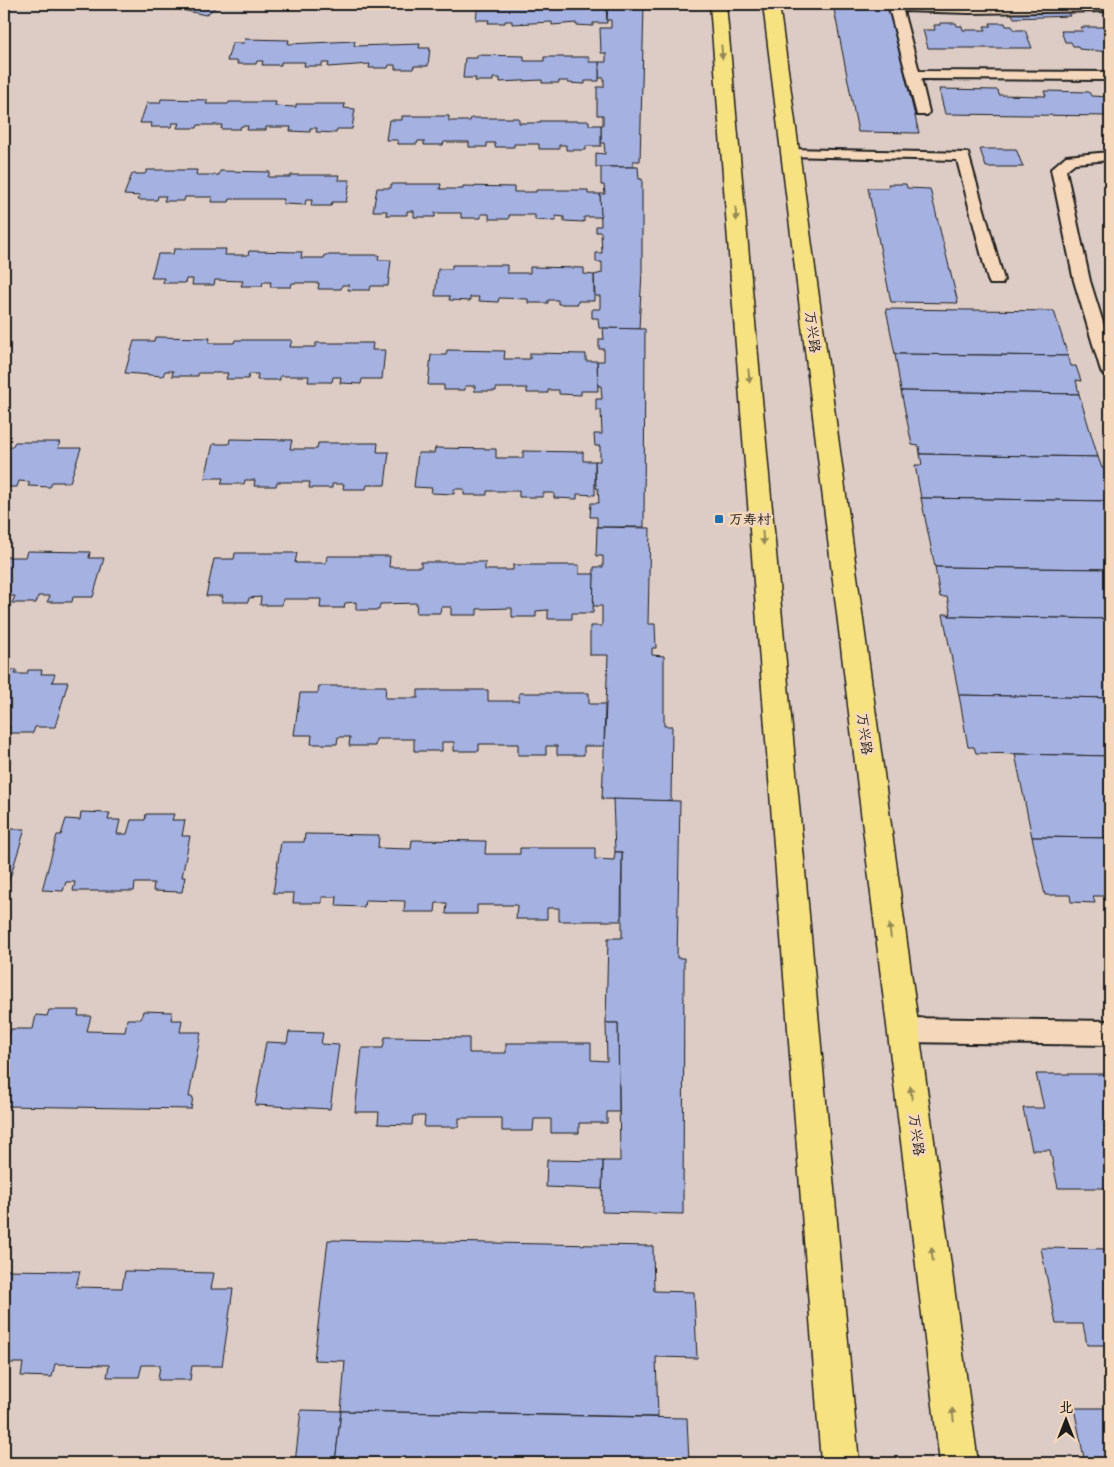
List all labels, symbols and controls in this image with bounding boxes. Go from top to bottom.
one-way arrow [719,45,727,61]
one-way arrow [732,207,740,223]
street label: 万兴路 [802,310,825,354]
one-way arrow [746,369,754,385]
place label: 万寿村 [729,509,771,528]
marker: 万寿村 [713,513,725,525]
one-way arrow [759,530,767,546]
street label: 万兴路 [854,712,877,756]
one-way arrow [886,923,894,939]
one-way arrow [907,1084,915,1100]
street label: 万兴路 [906,1113,929,1157]
one-way arrow [928,1245,936,1261]
north arrow [1042,1394,1092,1444]
text: 北 [1059,1397,1073,1416]
one-way arrow [948,1407,956,1423]

